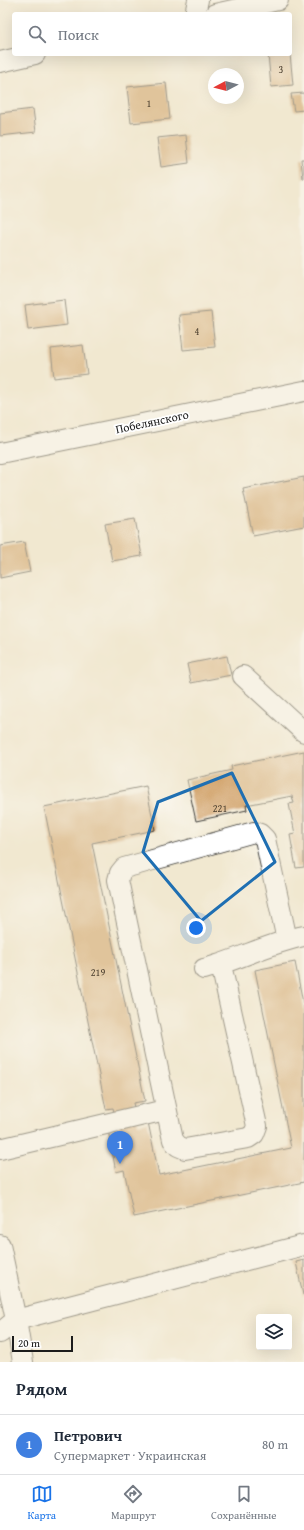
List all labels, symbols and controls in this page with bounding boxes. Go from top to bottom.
search box [12,12,292,56]
icon: search [26,23,48,45]
text: Поиск [58,24,99,45]
house number: 3 [279,62,284,77]
north arrow [208,68,244,104]
house number: 1 [147,96,152,111]
house number: 4 [195,324,200,339]
street label: Побелянского [114,405,190,438]
house number: 221 [213,801,227,816]
your location [186,918,206,938]
house number: 219 [91,965,105,980]
pin: 1 [107,1131,133,1164]
map controls [256,1314,292,1350]
button: layers [256,1314,292,1350]
scale bar [12,1334,73,1353]
text: 20 m [18,1335,40,1351]
text: Рядом [16,1376,67,1401]
text: Петрович [54,1425,122,1446]
text: 1 [26,1435,32,1454]
text: 80 m [262,1435,288,1454]
text: Супермаркет · Украинская [54,1446,206,1465]
tab: Карта [27,1483,56,1523]
tab: Маршрут [111,1483,156,1523]
tab: Сохранённые [211,1483,276,1523]

